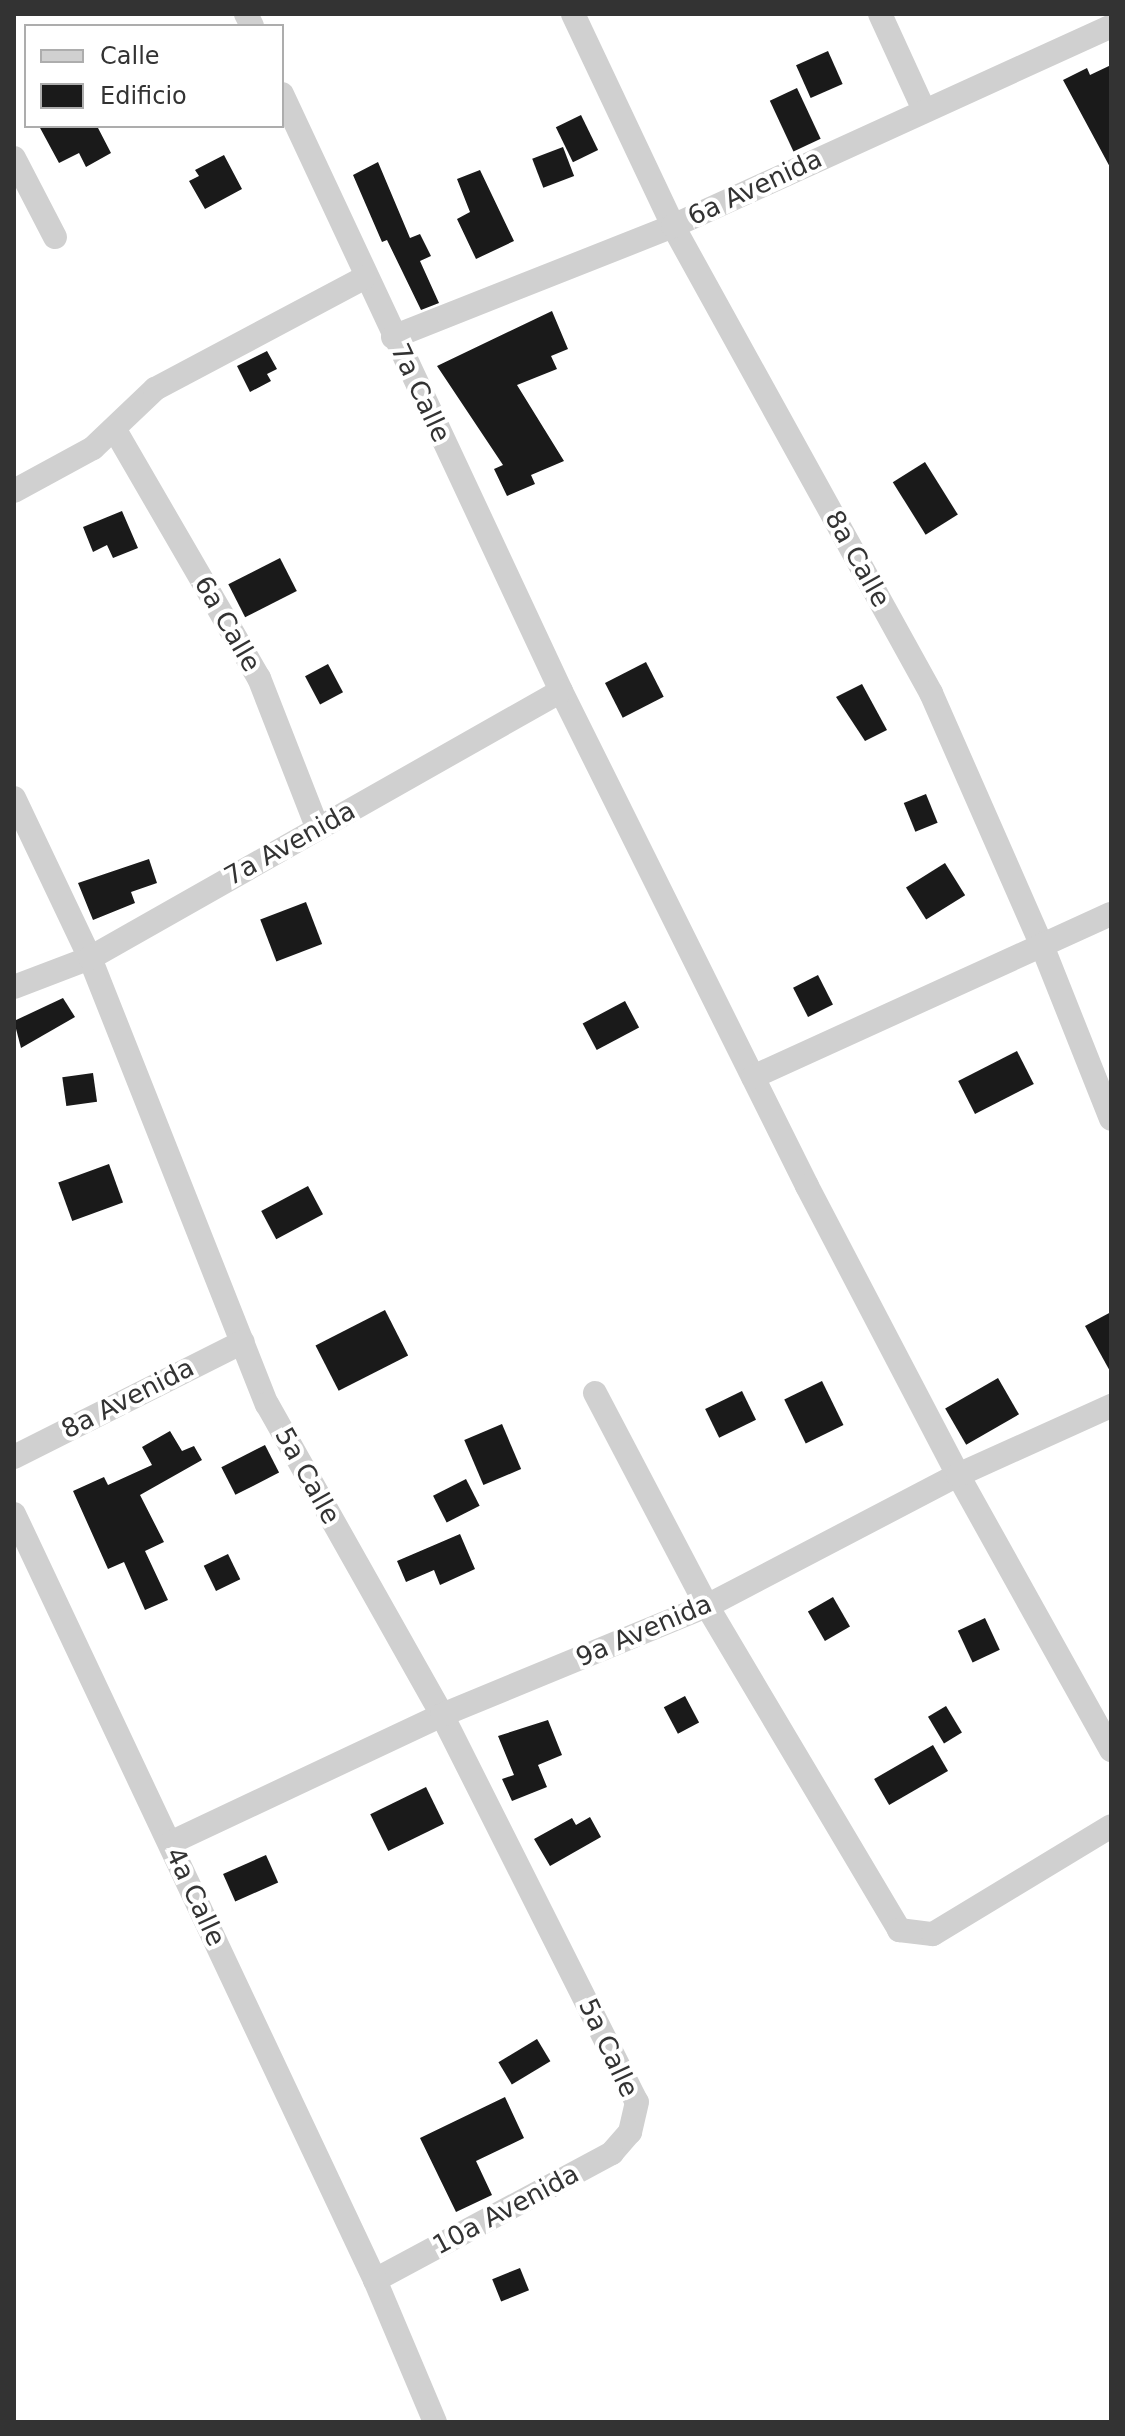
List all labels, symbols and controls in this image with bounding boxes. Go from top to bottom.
legend [24,24,284,128]
text: Calle [100,42,160,70]
text: Edificio [100,82,187,110]
street label: 6a Avenida [683,143,827,233]
street label: 7a Calle [384,339,456,447]
street label: 8a Calle [818,505,896,613]
street label: 6a Calle [187,571,267,677]
street label: 7a Avenida [219,795,361,893]
street label: 8a Avenida [57,1352,199,1446]
street label: 5a Calle [268,1422,346,1530]
street label: 9a Avenida [571,1588,717,1674]
street label: 4a Calle [159,1843,231,1951]
street label: 5a Calle [572,1994,644,2102]
street label: 10a Avenida [428,2158,584,2262]

